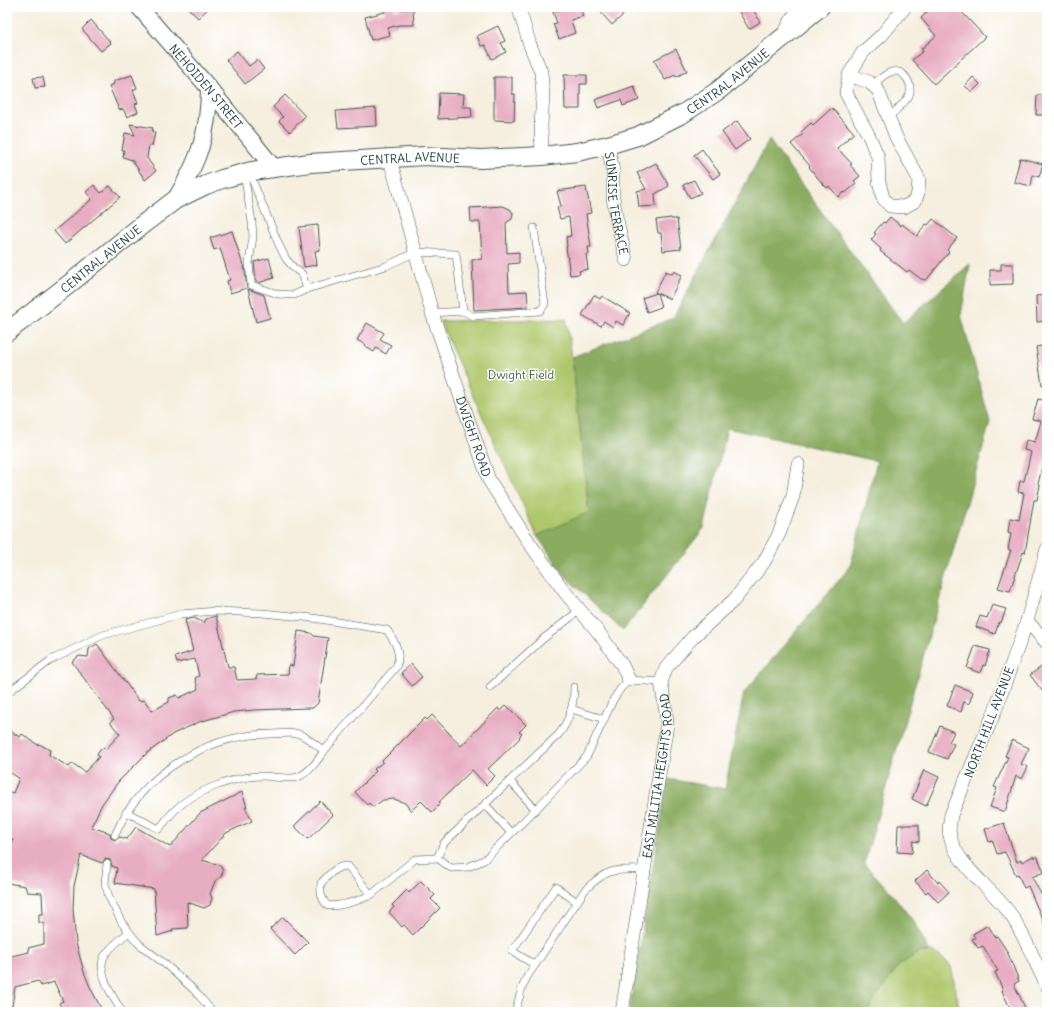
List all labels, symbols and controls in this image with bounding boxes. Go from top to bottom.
street label: NEHOIDEN STREET [167,41,246,131]
street label: CENTRAL AVENUE [683,45,772,117]
street label: CENTRAL AVENUE [360,148,460,167]
street label: SUNRISE TERRACE [602,151,632,256]
street label: CENTRAL AVENUE [57,221,144,296]
park label: Dwight Field [488,367,554,382]
street label: DWIGHT ROAD [453,394,495,479]
street label: NORTH HILL AVENUE [961,664,1017,780]
street label: EAST MILITIA HEIGHTS ROAD [639,692,675,859]

